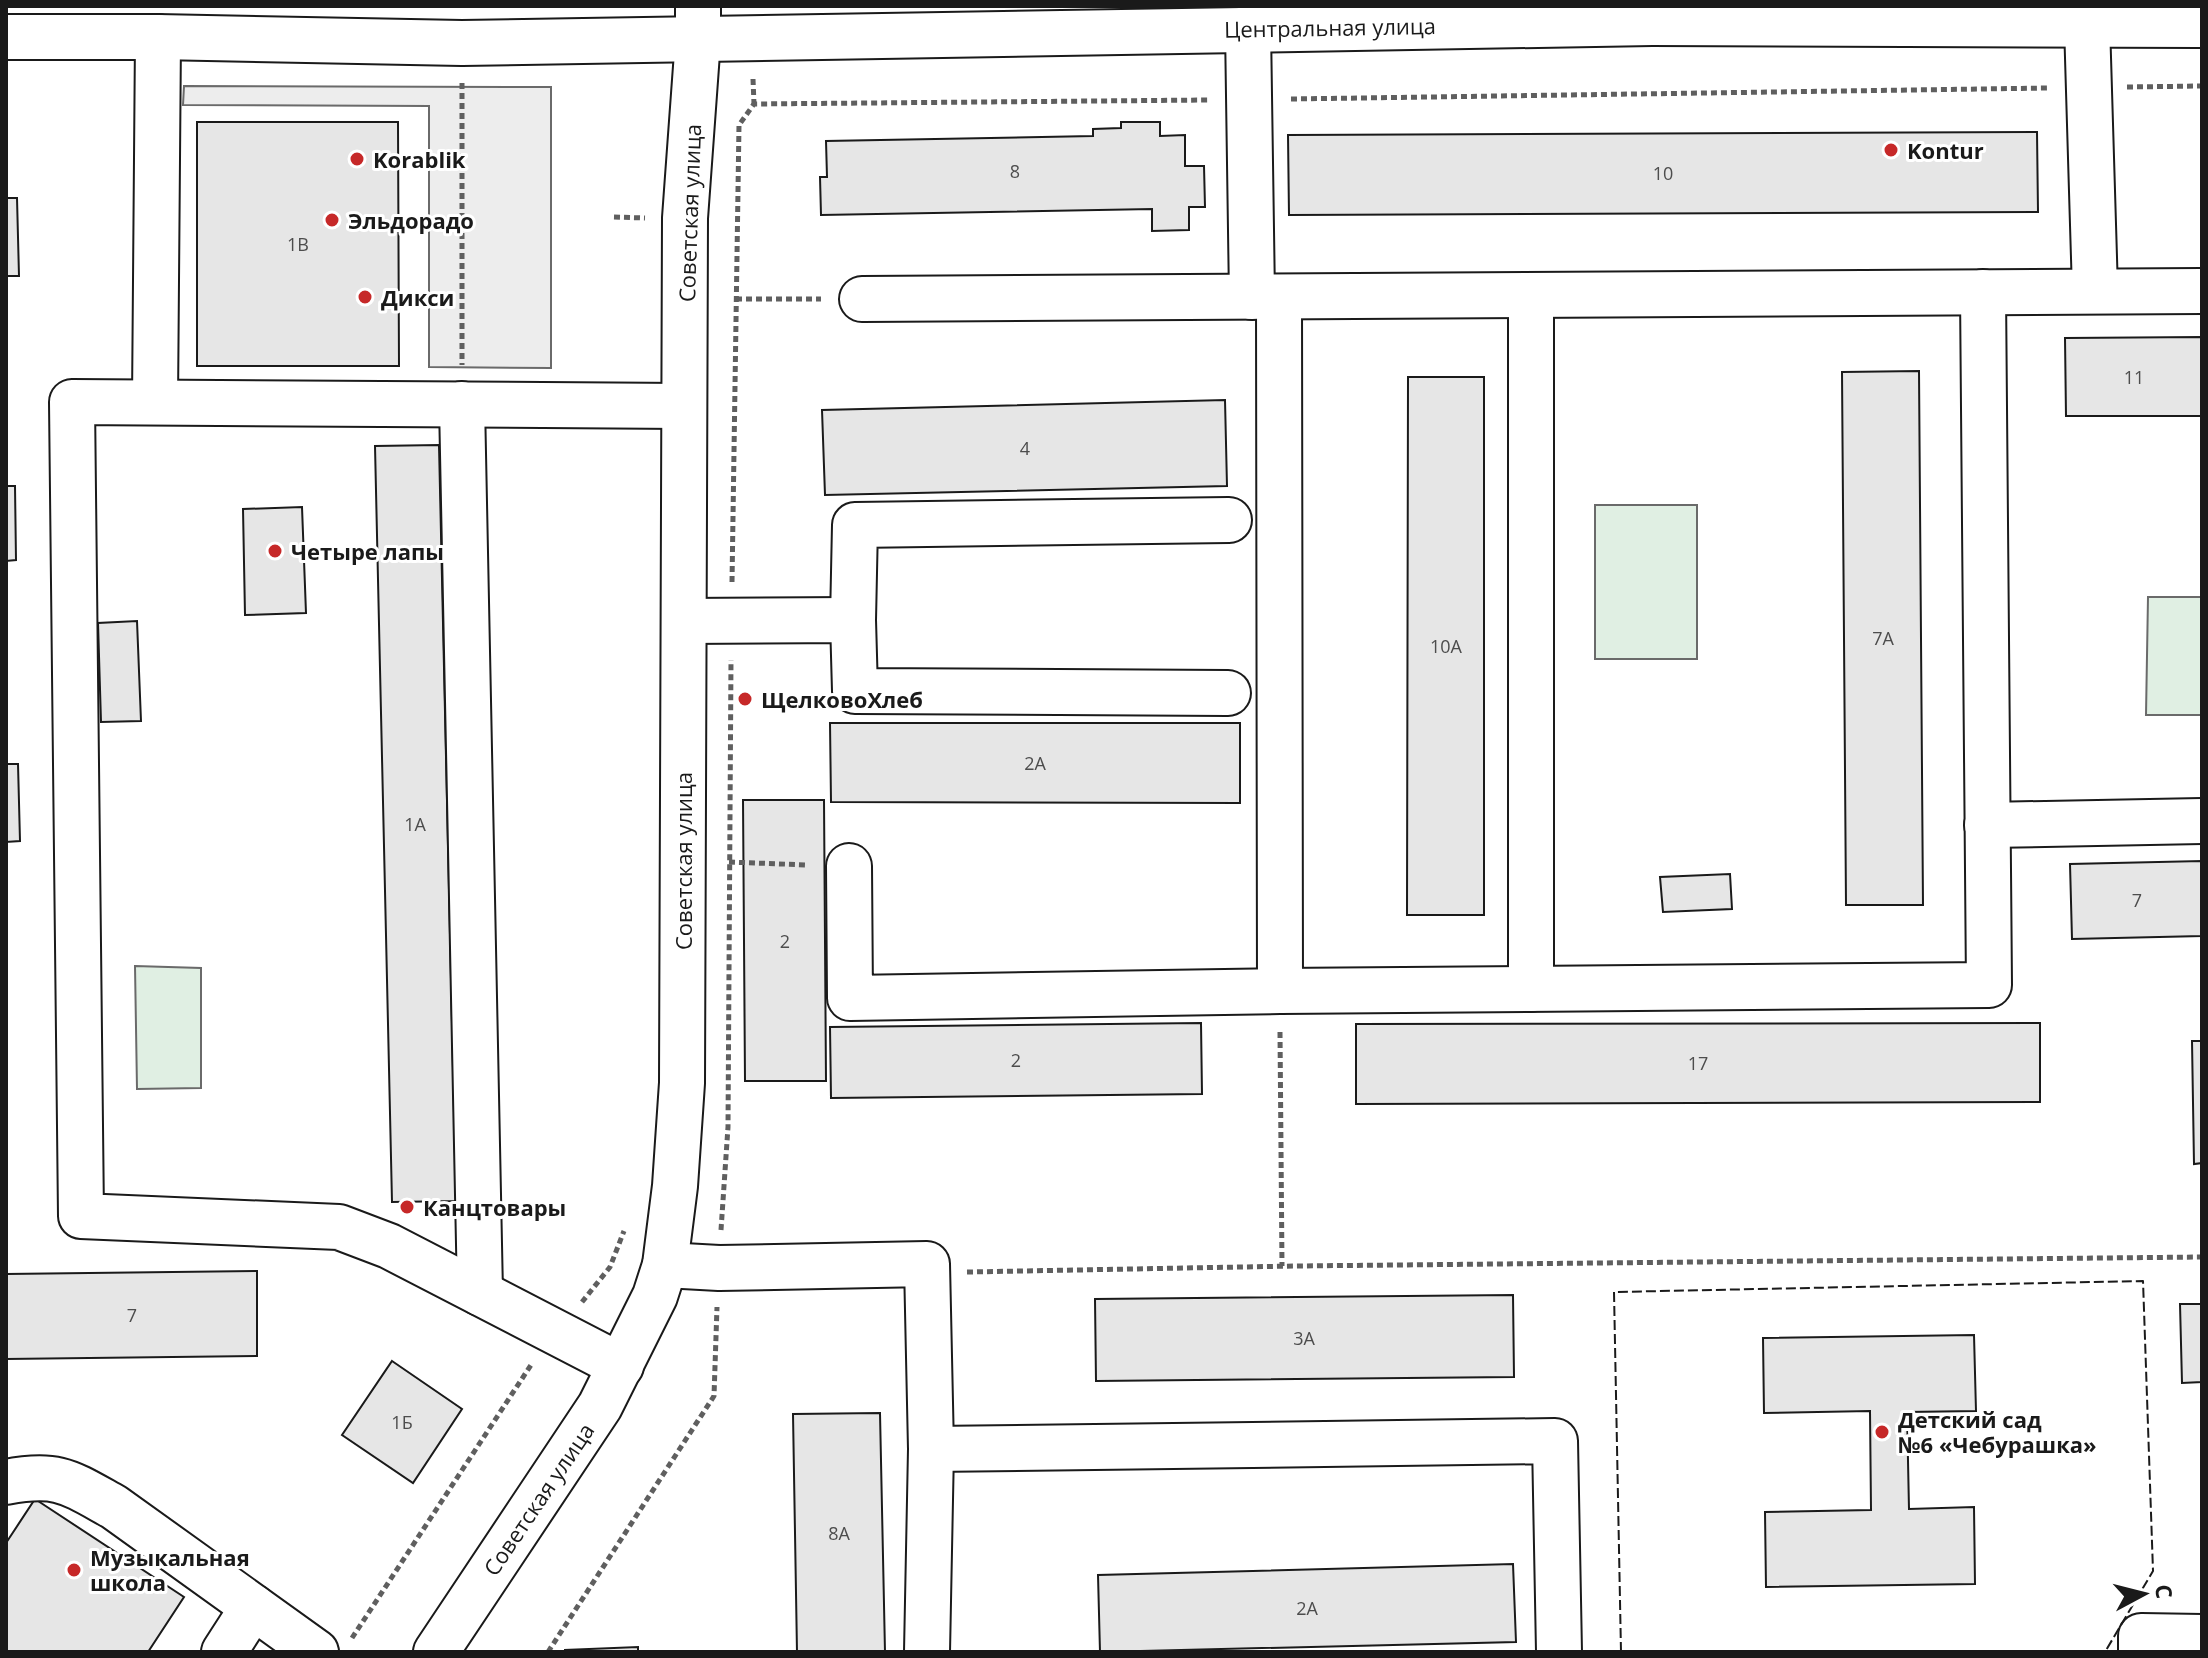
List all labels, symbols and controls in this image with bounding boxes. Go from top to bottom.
street label: Центральная улица [1224,10,1436,44]
street label: Советская улица [671,123,707,303]
place label: Kontur [1907,135,1984,165]
marker: Kontur [1882,141,1900,159]
place label: Korablik [373,144,466,174]
marker: Korablik [348,150,366,168]
house number: 8 [1010,159,1020,183]
house number: 10 [1653,161,1673,185]
place label: Эльдорадо [348,205,474,235]
marker: Эльдорадо [323,211,341,229]
house number: 1В [287,232,309,256]
place label: Дикси [381,282,454,312]
marker: Дикси [356,288,374,306]
house number: 11 [2124,365,2144,389]
house number: 4 [1020,436,1030,460]
place label: Четыре лапы [291,536,444,566]
marker: Четыре лапы [266,542,284,560]
house number: 7А [1872,626,1894,650]
house number: 10А [1430,634,1463,658]
place label: ЩелковоХлеб [761,684,923,714]
marker: ЩелковоХлеб [736,690,754,708]
house number: 2А [1024,751,1046,775]
street label: Советская улица [668,772,698,950]
house number: 1А [404,812,426,836]
house number: 7 [2132,888,2142,912]
house number: 2 [780,929,790,953]
house number: 2 [1011,1048,1021,1072]
house number: 17 [1688,1051,1708,1075]
place label: Канцтовары [423,1192,566,1222]
marker: Канцтовары [398,1198,416,1216]
house number: 7 [127,1303,137,1327]
house number: 3А [1293,1326,1315,1350]
place label: Детский сад №6 «Чебурашка» [1898,1404,2097,1459]
house number: 1Б [391,1410,413,1434]
street label: Советская улица [476,1417,600,1581]
marker: Детский сад №6 «Чебурашка» [1873,1423,1891,1441]
house number: 8А [828,1521,850,1545]
place label: Музыкальная школа [90,1542,250,1597]
north arrow [2104,1554,2184,1634]
marker: Музыкальная школа [65,1561,83,1579]
text: С [2149,1583,2181,1600]
house number: 2А [1296,1596,1318,1620]

